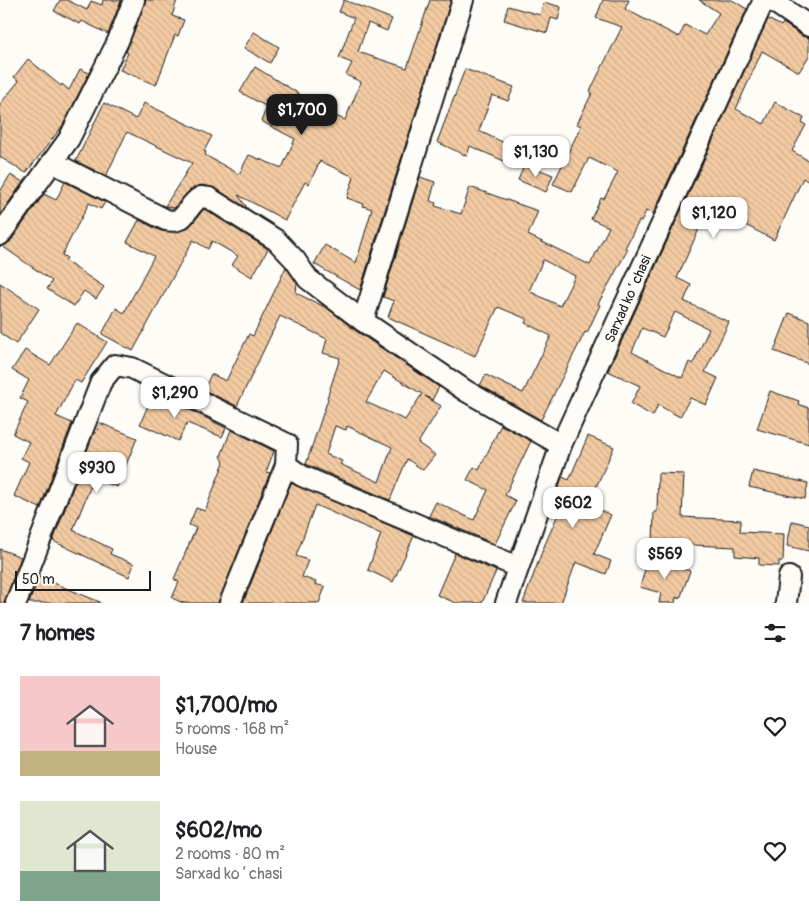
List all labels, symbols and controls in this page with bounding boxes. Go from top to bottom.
pin: $1,700 [261,94,343,136]
text: $1,700 [277,100,327,120]
pin: $1,130 [495,136,577,178]
text: $1,130 [513,142,559,162]
pin: $1,120 [673,196,755,239]
text: $1,120 [691,203,737,223]
street label: Sarxad koʻchasi [601,252,655,345]
pin: $1,290 [134,376,216,419]
text: $1,290 [151,383,199,403]
pin: $930 [67,452,127,494]
text: $930 [79,458,115,478]
pin: $602 [543,486,603,529]
text: $602 [554,493,592,513]
pin: $569 [635,538,695,580]
text: $569 [648,544,682,564]
scale bar [15,568,151,591]
text: 50 m [22,571,55,588]
icon: filters [761,619,789,647]
text: 7 homes [20,620,95,647]
text: $1,700/mo [175,692,277,719]
icon: home [60,696,120,756]
icon: heart [761,712,789,740]
text: 5 rooms · 168 m² [175,719,289,739]
text: House [175,739,217,759]
text: $602/mo [175,817,262,844]
icon: home [60,821,120,881]
icon: heart [761,837,789,865]
text: 2 rooms · 80 m² [175,844,285,864]
text: Sarxad koʻchasi [175,864,282,884]

